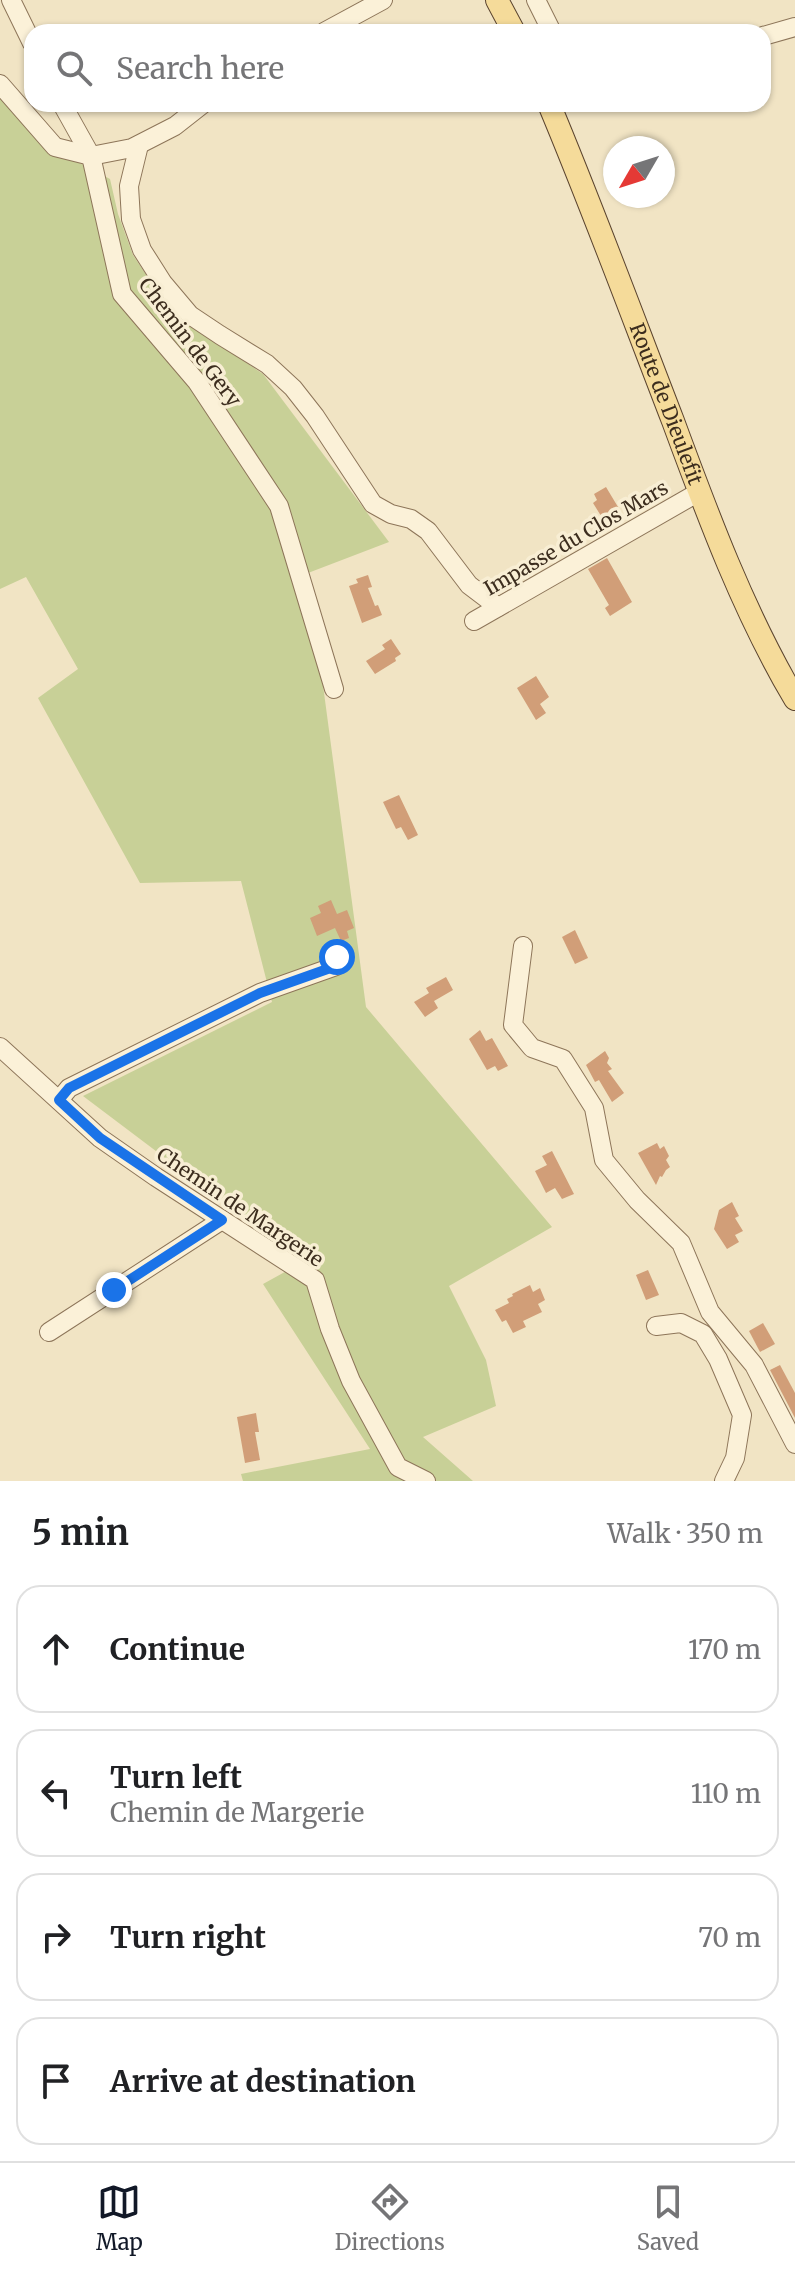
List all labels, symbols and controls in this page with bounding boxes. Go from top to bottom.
search box [24,24,771,112]
icon: search [52,46,96,90]
text: Search here [116,49,284,87]
north arrow [603,136,675,208]
street label: Chemin de Gery [134,272,247,411]
street label: Route de Dieulefit [625,319,709,488]
street label: Impasse du Clos Mars [479,475,672,601]
route start [319,939,355,975]
street label: Chemin de Margerie [152,1142,328,1272]
route end [96,1272,132,1308]
text: 5 min [32,1512,129,1554]
text: Walk · 350 m [607,1517,763,1550]
icon: ahead [34,1627,78,1671]
text: Continue [110,1630,245,1668]
text: 170 m [688,1633,761,1666]
text: Turn left [110,1758,242,1796]
icon: left [34,1771,78,1815]
text: 110 m [691,1777,761,1810]
text: Chemin de Margerie [110,1796,364,1829]
icon: right [34,1915,78,1959]
text: Turn right [110,1918,266,1956]
text: 70 m [698,1921,761,1954]
icon: arrive [34,2059,78,2103]
text: Arrive at destination [110,2062,416,2100]
tab: Map [96,2180,143,2256]
tab: Directions [335,2180,445,2256]
tab: Saved [637,2180,699,2256]

